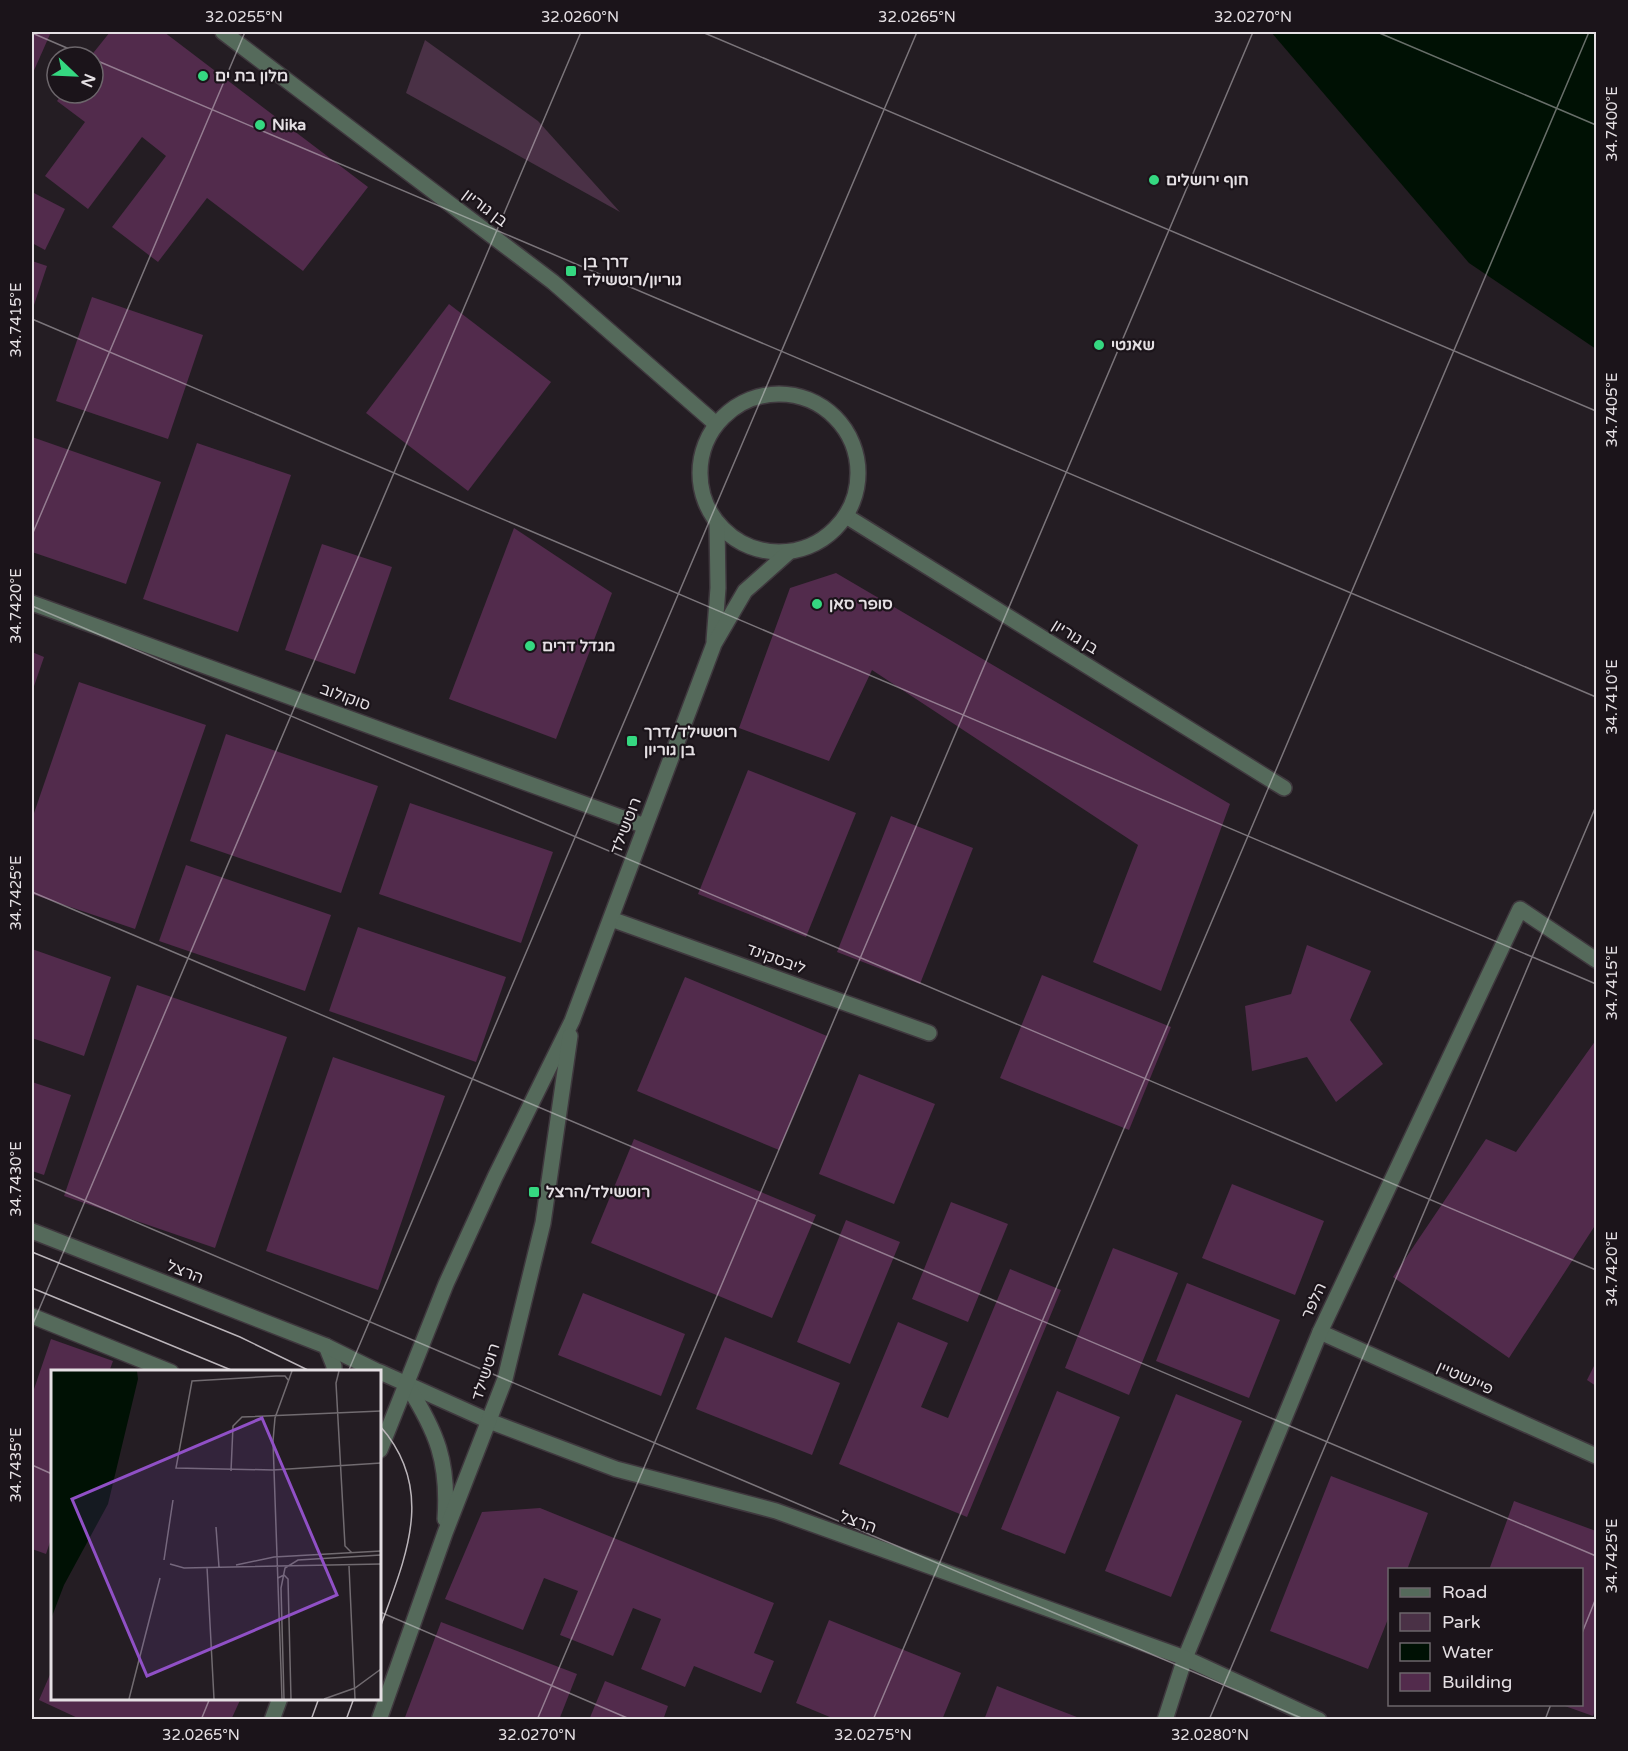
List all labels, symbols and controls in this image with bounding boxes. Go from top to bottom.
text: 32.0255°N [205,8,283,26]
text: 32.0260°N [541,8,619,26]
text: 32.0265°N [878,8,956,26]
text: 32.0270°N [1214,8,1292,26]
north arrow [45,45,105,105]
place label: מלון בת ים [215,66,288,86]
marker: מלון בת ים [196,69,210,83]
text: N [76,71,100,90]
text: 34.7400°E [1603,86,1621,162]
place label: Nika [272,115,306,135]
marker: Nika [253,118,267,132]
place label: חוף ירושלים [1166,170,1249,190]
marker: חוף ירושלים [1147,173,1161,187]
street label: בן גוריון [459,185,511,231]
place label: דרך בן גוריון/רוטשילד [583,252,682,290]
marker: דרך בן גוריון/רוטשילד [564,264,578,278]
text: 34.7415°E [7,282,25,358]
place label: שאנטי [1111,335,1155,355]
marker: שאנטי [1092,338,1106,352]
text: 34.7405°E [1603,372,1621,448]
text: 34.7420°E [7,568,25,644]
place label: סופר סאן [829,594,893,614]
marker: סופר סאן [810,597,824,611]
street label: בן גוריון [1048,615,1102,659]
place label: מגדל דרים [542,636,615,656]
marker: מגדל דרים [523,639,537,653]
text: 34.7410°E [1603,659,1621,735]
street label: סוקולוב [317,679,373,715]
place label: רוטשילד/דרך בן גוריון [644,722,737,760]
marker: רוטשילד/דרך בן גוריון [625,734,639,748]
street label: רוטשילד [606,795,646,857]
text: 34.7425°E [7,855,25,931]
street label: ליבסקינד [744,939,808,979]
text: 34.7415°E [1603,945,1621,1021]
text: 34.7430°E [7,1141,25,1217]
place label: רוטשילד/הרצל [546,1182,650,1202]
marker: רוטשילד/הרצל [527,1185,541,1199]
text: 34.7420°E [1603,1231,1621,1307]
street label: הרצל [164,1256,206,1288]
street label: הלפר [1297,1280,1331,1322]
street label: רוטשילד [467,1341,505,1403]
street label: פיינשטיין [1434,1357,1496,1399]
inset map [51,1370,381,1700]
text: 34.7435°E [7,1427,25,1503]
street label: הרצל [837,1506,879,1538]
text: 34.7425°E [1603,1518,1621,1594]
legend [1388,1568,1583,1706]
text: Road [1442,1581,1487,1603]
text: Park [1442,1611,1481,1633]
text: Water [1442,1641,1493,1663]
text: Building [1442,1671,1512,1693]
text: 32.0265°N [162,1726,240,1744]
text: 32.0270°N [498,1726,576,1744]
text: 32.0275°N [834,1726,912,1744]
text: 32.0280°N [1171,1726,1249,1744]

